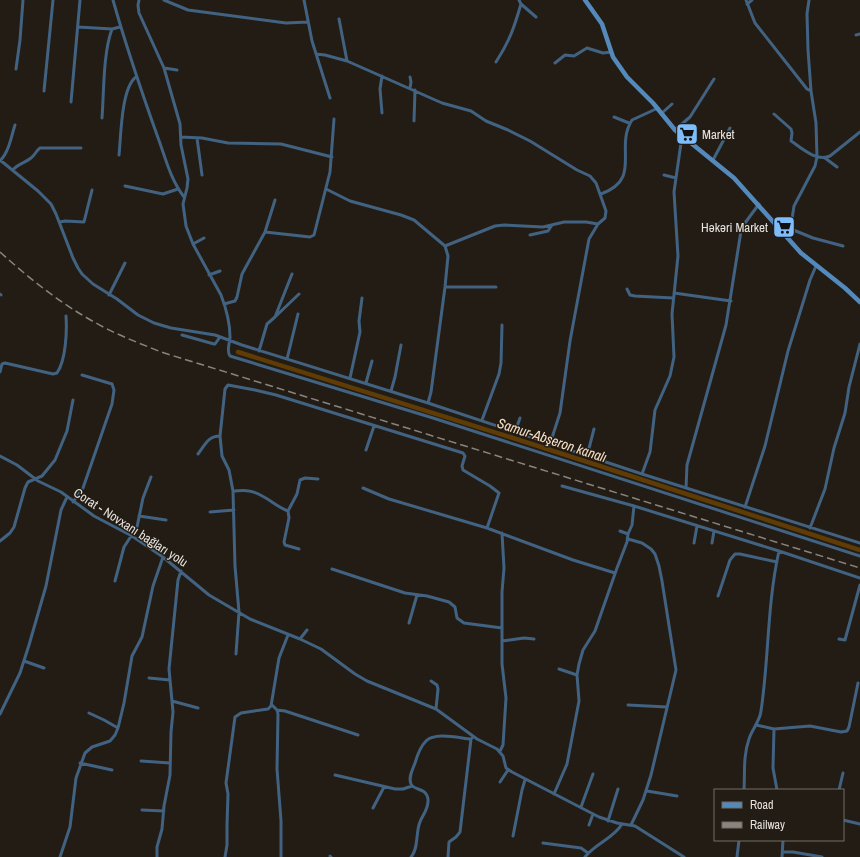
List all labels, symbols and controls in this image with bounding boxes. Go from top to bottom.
supermarket icon: Market [674,121,700,147]
place label: Market [702,126,735,143]
supermarket icon: Həkəri Market [771,214,797,240]
place label: Həkəri Market [701,219,768,236]
water label: Samur-Abşeron kanalı [495,414,609,466]
street label: Corat - Novxanı bağları yolu [70,484,191,571]
legend [714,789,844,841]
text: Road [750,797,774,813]
text: Railway [750,817,785,833]

